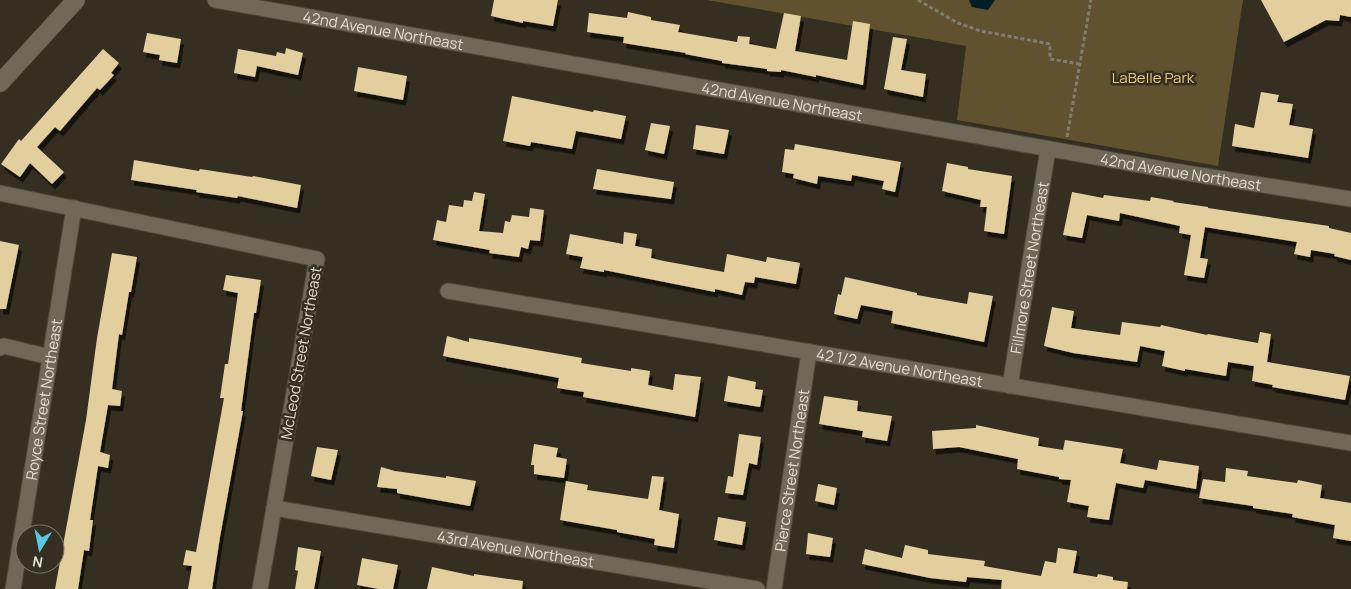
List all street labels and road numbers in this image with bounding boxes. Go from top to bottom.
street label: 42nd Avenue Northeast [301,5,465,55]
street label: 42nd Avenue Northeast [700,77,864,126]
street label: 42nd Avenue Northeast [1099,148,1263,195]
street label: Fillmore Street Northeast [1005,180,1053,355]
street label: McLeod Street Northeast [275,265,327,441]
street label: Royce Street Northeast [20,317,67,482]
street label: 42 1/2 Avenue Northeast [815,343,984,391]
street label: Pierce Street Northeast [769,388,814,553]
street label: 43rd Avenue Northeast [435,525,596,572]

